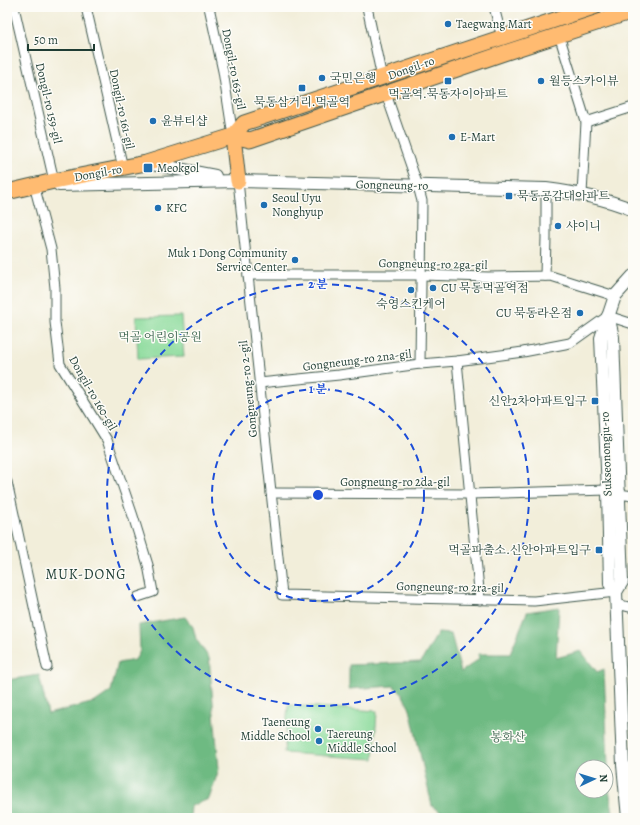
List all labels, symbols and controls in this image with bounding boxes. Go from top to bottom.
place label: Taegwang Mart [456,16,532,32]
marker: Taegwang Mart [443,19,453,29]
scale bar [28,26,94,52]
street label: Dongil-ro 163-gil [218,27,250,111]
text: 50 m [34,32,58,48]
street label: Dongil-ro [386,53,436,83]
street label: Dongil-ro 159-gil [32,61,66,145]
street label: Dongil-ro 161-gil [106,68,138,151]
place label: 국민은행 [330,70,376,86]
marker: 국민은행 [317,73,327,83]
place label: 월등스카이뷰 [549,73,619,89]
marker: 먹골역.묵동자이아파트 [443,76,453,86]
marker: 월등스카이뷰 [536,76,546,86]
marker: 묵동삼거리.먹골역 [297,83,307,93]
place label: 먹골역.묵동자이아파트 [388,86,508,102]
place label: 묵동삼거리.먹골역 [254,94,350,110]
place label: 윤뷰티샵 [161,113,208,129]
marker: 윤뷰티샵 [148,116,158,126]
place label: E-Mart [460,129,495,145]
marker: E-Mart [447,132,457,142]
place label: Meokgol [157,160,199,176]
street label: Dongil-ro [73,161,123,185]
marker: Meokgol [142,162,154,174]
street label: Gongneung-ro [356,176,428,194]
place label: 묵동공감대아파트 [517,188,610,204]
place label: Seoul Uyu Nonghyup [272,190,323,220]
marker: 묵동공감대아파트 [504,191,514,201]
place label: KFC [166,200,187,216]
marker: Seoul Uyu Nonghyup [259,200,269,210]
marker: KFC [153,203,163,213]
place label: 샤이니 [566,218,601,234]
marker: 샤이니 [553,221,563,231]
place label: Muk 1 Dong Community Service Center [167,245,288,275]
marker: Muk 1 Dong Community Service Center [290,255,300,265]
street label: Gongneung-ro 2ga-gil [378,255,488,273]
text: 2 분 [308,276,328,292]
place label: CU 묵동먹골역점 [441,280,529,296]
marker: CU 묵동먹골역점 [428,283,438,293]
marker: 숙영스킨케어 [406,285,416,295]
place label: 숙영스킨케어 [376,296,446,312]
place label: CU 묵동라온점 [496,305,572,321]
marker: CU 묵동라온점 [575,308,585,318]
park label: 먹골 어린이공원 [118,329,202,345]
street label: Gongneung-ro 2-gil [235,340,261,438]
street label: Gongneung-ro 2na-gil [302,345,412,375]
street label: Dongil-ro 160-gil [65,353,121,433]
text: 1 분 [309,381,327,397]
place label: 신안2차아파트입구 [489,393,587,409]
marker: 신안2차아파트입구 [590,396,600,406]
street label: Sukseonongju-ro [597,411,615,497]
street label: Gongneung-ro 2da-gil [340,474,450,490]
centre of rings [311,488,325,502]
place label: 먹골파출소.신안아파트입구 [448,542,591,558]
marker: 먹골파출소.신안아파트입구 [594,545,604,555]
district label: MUK-DONG [45,565,127,584]
street label: Gongneung-ro 2ra-gil [396,578,504,596]
place label: Taeneung Middle School [241,714,310,744]
marker: Taeneung Middle School [313,724,323,734]
place label: Taereung Middle School [327,726,397,756]
park label: 봉화산 [491,729,526,745]
marker: Taereung Middle School [314,736,324,746]
north arrow [574,759,614,799]
text: N [596,774,611,783]

